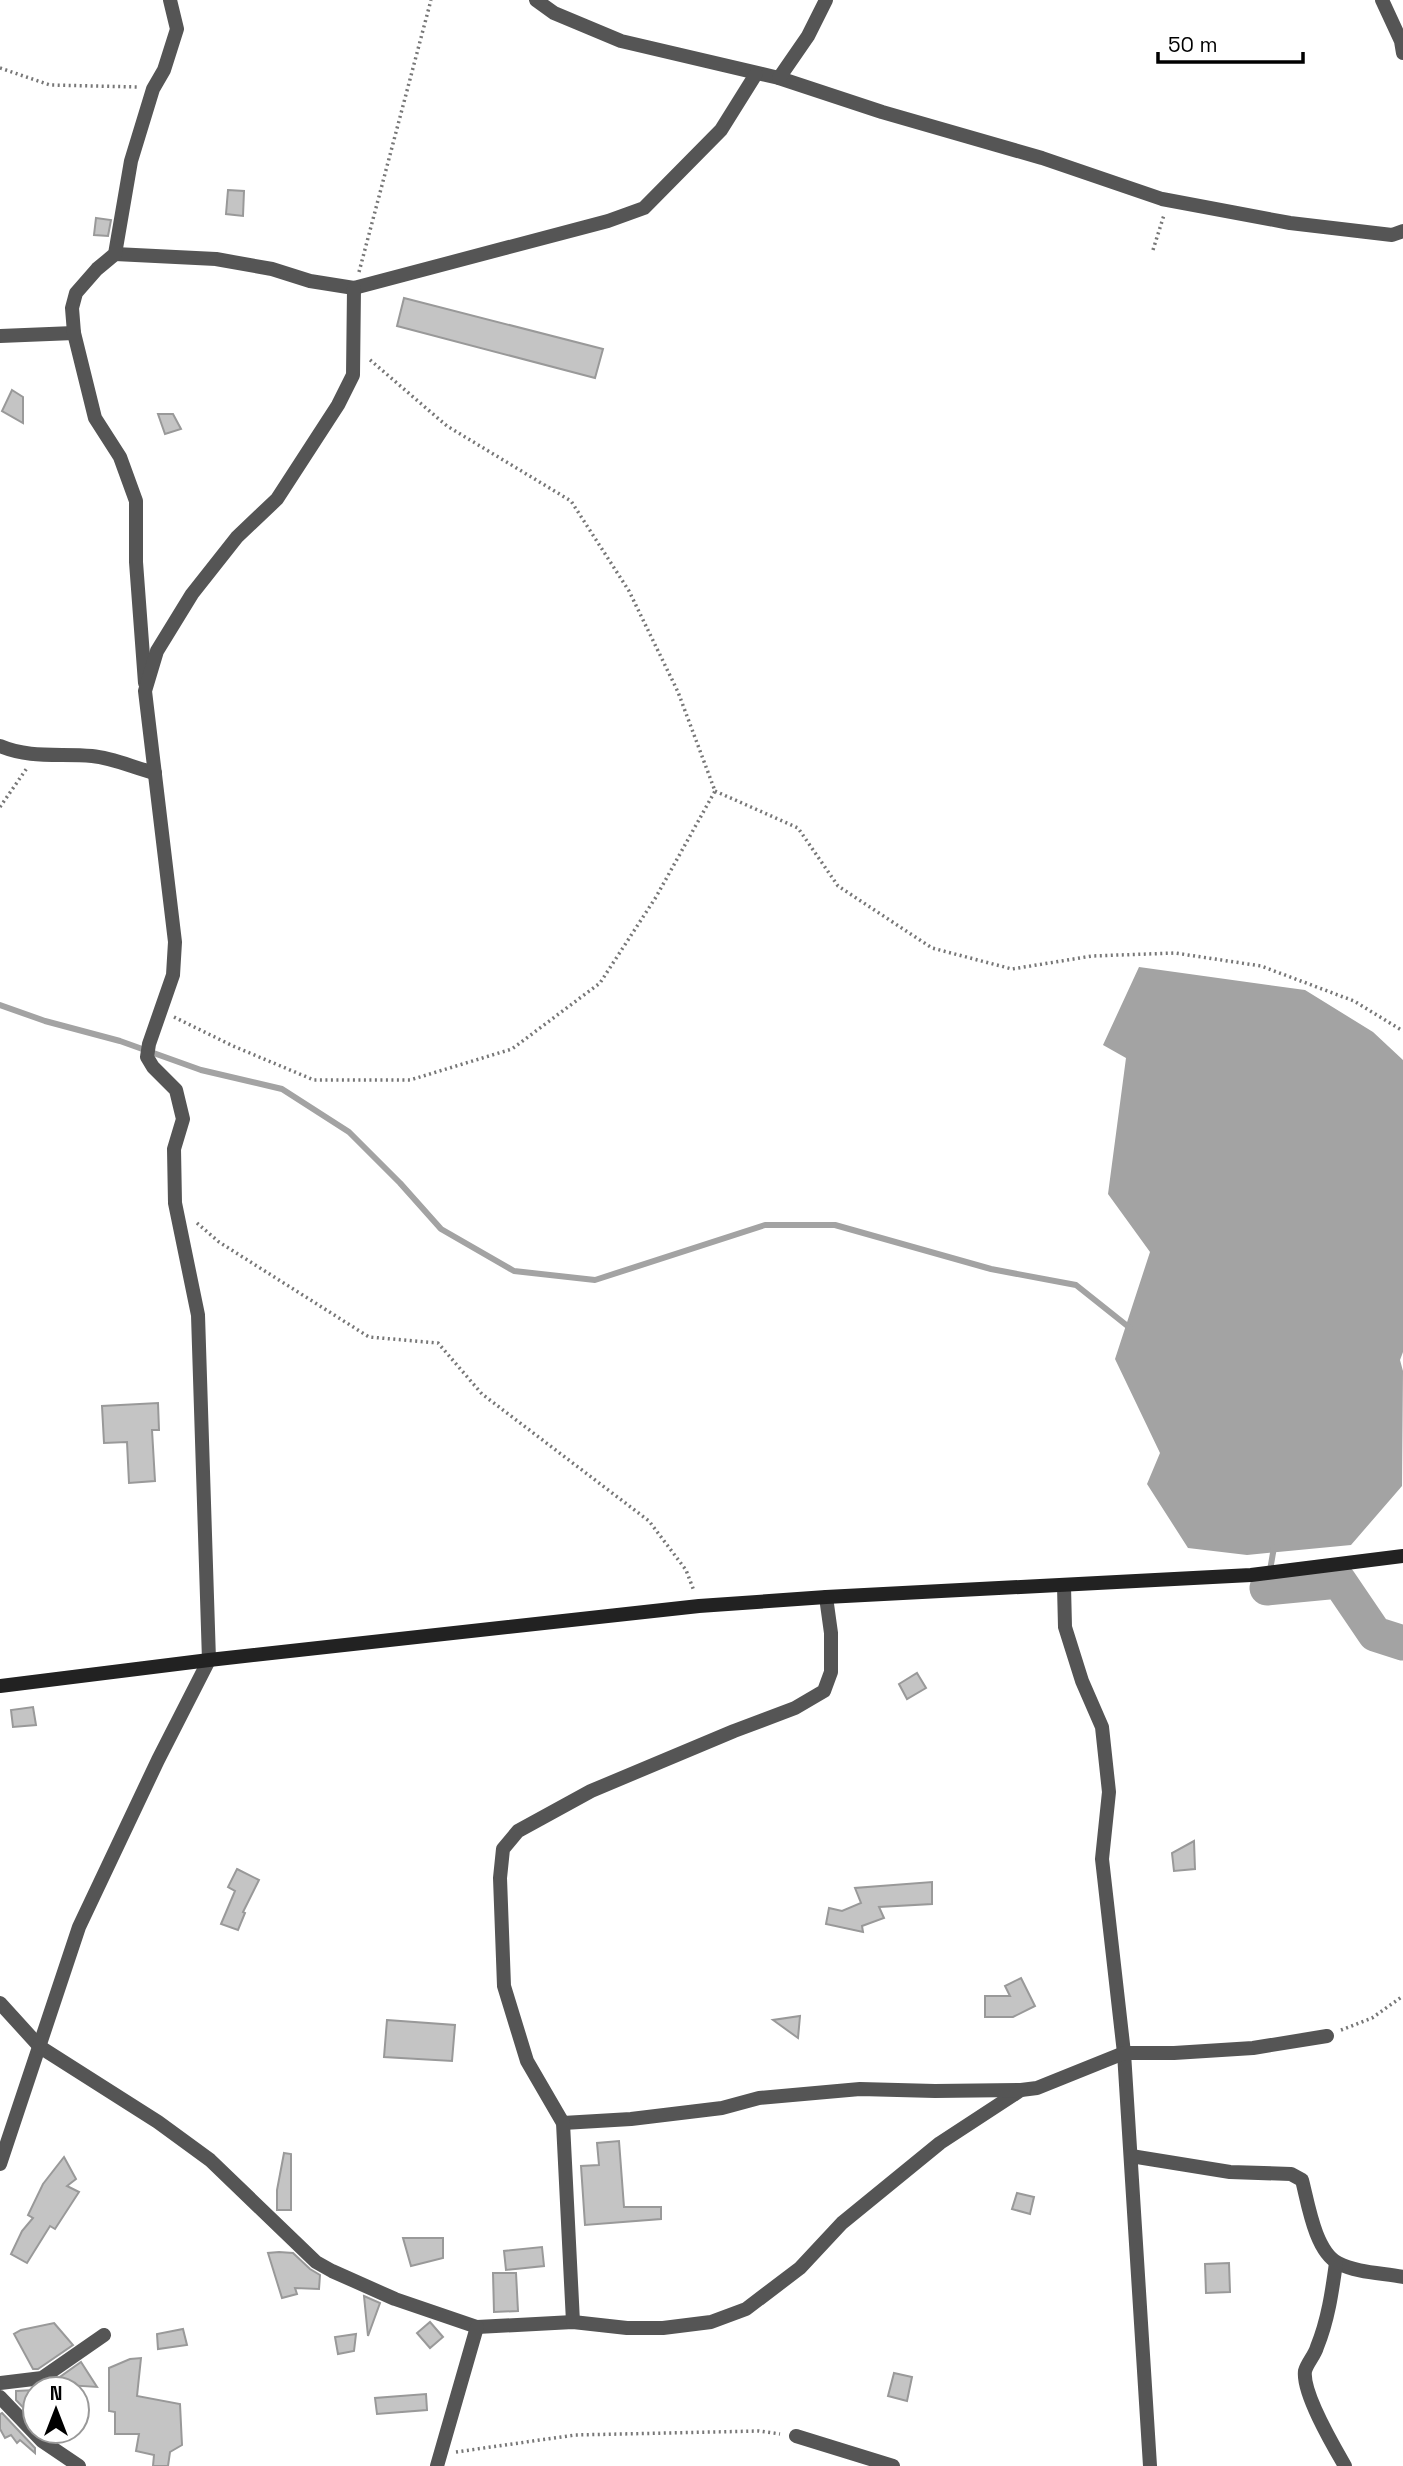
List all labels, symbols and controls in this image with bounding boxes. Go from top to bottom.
scale bar [1158,21,1303,65]
text: 50 m [1168,31,1218,58]
north arrow [21,2375,91,2445]
text: N [50,2381,62,2406]

